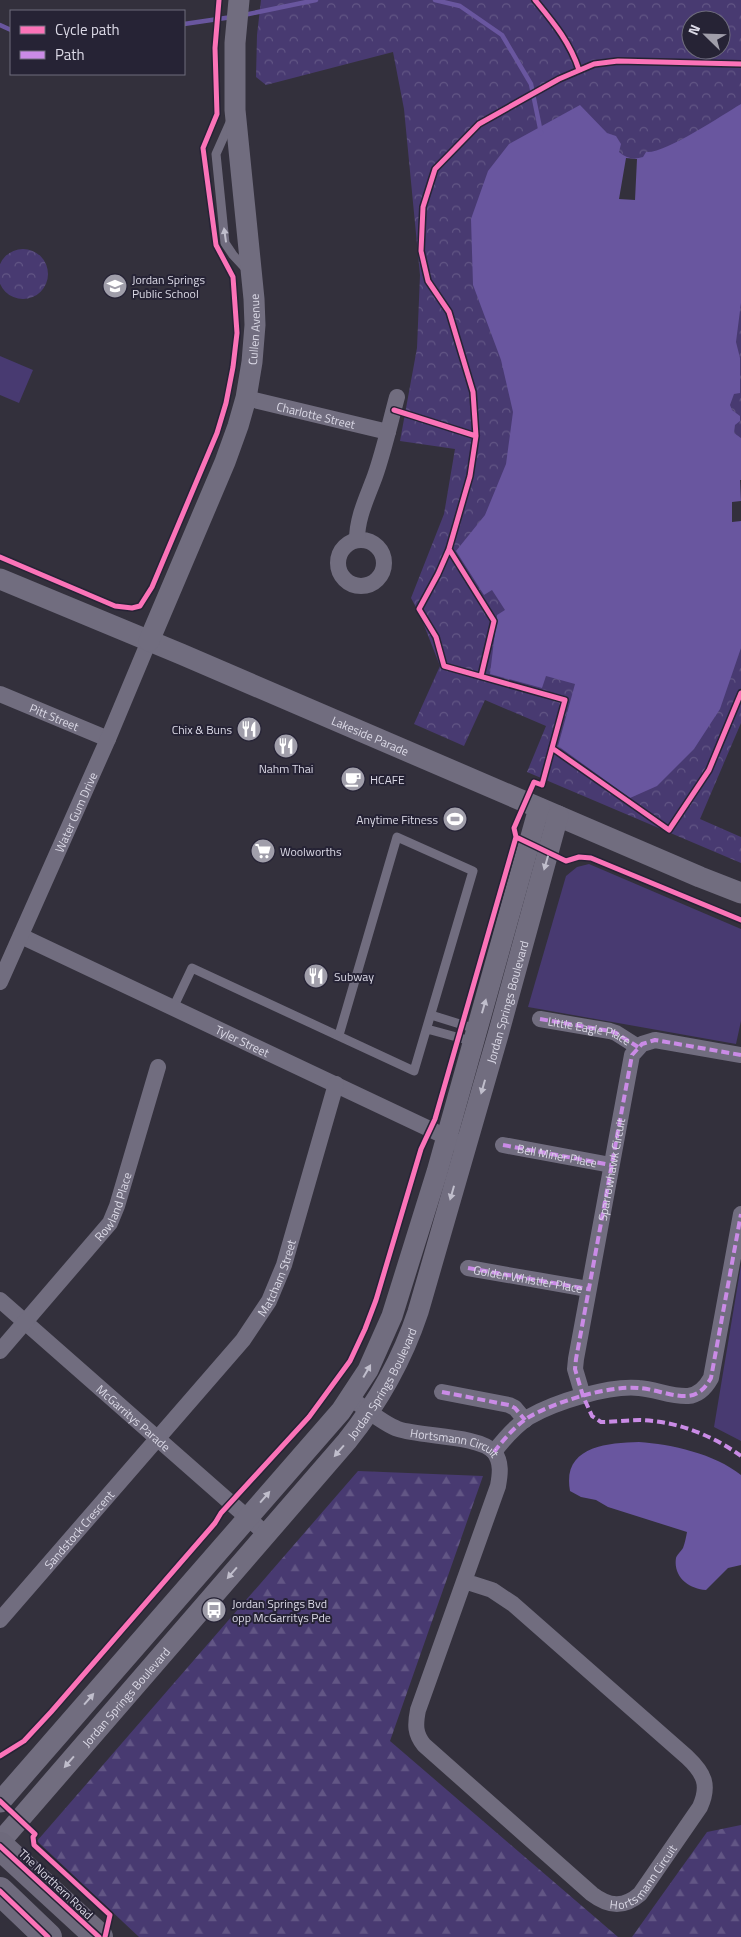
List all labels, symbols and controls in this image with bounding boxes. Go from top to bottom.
legend [10,10,185,75]
north arrow [681,10,731,60]
text: Cycle path [55,18,120,41]
text: N [682,21,705,38]
text: Path [55,43,85,66]
one-way arrow [221,227,229,243]
place label: Jordan Springs Public School [132,270,205,303]
school or university icon: Jordan Springs Public School [102,273,128,299]
street label: Cullen Avenue [242,293,265,366]
street label: Charlotte Street [275,396,358,434]
street label: Pitt Street [27,698,83,736]
street label: Lakeside Parade [329,710,412,760]
restaurant icon: Chix & Buns [236,716,262,742]
place label: Chix & Buns [172,720,232,739]
restaurant icon: Nahm Thai [273,733,299,759]
place label: Nahm Thai [259,759,313,778]
cafe icon: HCAFE [340,766,366,792]
street label: Water Gum Drive [49,769,102,855]
place label: HCAFE [370,770,405,789]
sports icon: Anytime Fitness [442,806,468,832]
place label: Anytime Fitness [356,810,438,829]
supermarket icon: Woolworths [250,838,276,864]
place label: Woolworths [280,842,342,861]
one-way arrow [541,856,549,871]
street label: Jordan Springs Boulevard [481,938,533,1065]
restaurant icon: Subway [303,963,329,989]
place label: Subway [334,967,374,986]
one-way arrow [480,998,488,1013]
street label: Little Eagle Place [546,1011,635,1050]
street label: Tyler Street [212,1020,273,1062]
one-way arrow [478,1080,486,1095]
street label: Sparrowhawk Circuit [592,1116,630,1222]
street label: Bell Miner Place [516,1138,599,1172]
street label: Rowland Place [89,1170,136,1245]
one-way arrow [448,1185,456,1200]
street label: Matcham Street [252,1236,301,1320]
street label: Golden Whistler Place [472,1260,584,1297]
street label: Jordan Springs Boulevard [342,1325,421,1443]
one-way arrow [362,1365,371,1378]
street label: McGarritys Parade [92,1380,175,1456]
street label: Hortsmann Circuit [409,1423,505,1462]
one-way arrow [333,1444,345,1456]
street label: Sandstock Crescent [39,1485,119,1573]
one-way arrow [259,1492,271,1504]
one-way arrow [227,1566,238,1579]
place label: Jordan Springs Bvd opp McGarritys Pde [232,1594,331,1627]
bus stop icon: Jordan Springs Bvd opp McGarritys Pde [201,1597,227,1623]
street label: Jordan Springs Boulevard [77,1643,174,1751]
one-way arrow [84,1693,95,1706]
one-way arrow [63,1756,75,1768]
street label: Hortsmann Circuit [609,1840,682,1914]
street label: The Northern Road [14,1844,98,1924]

